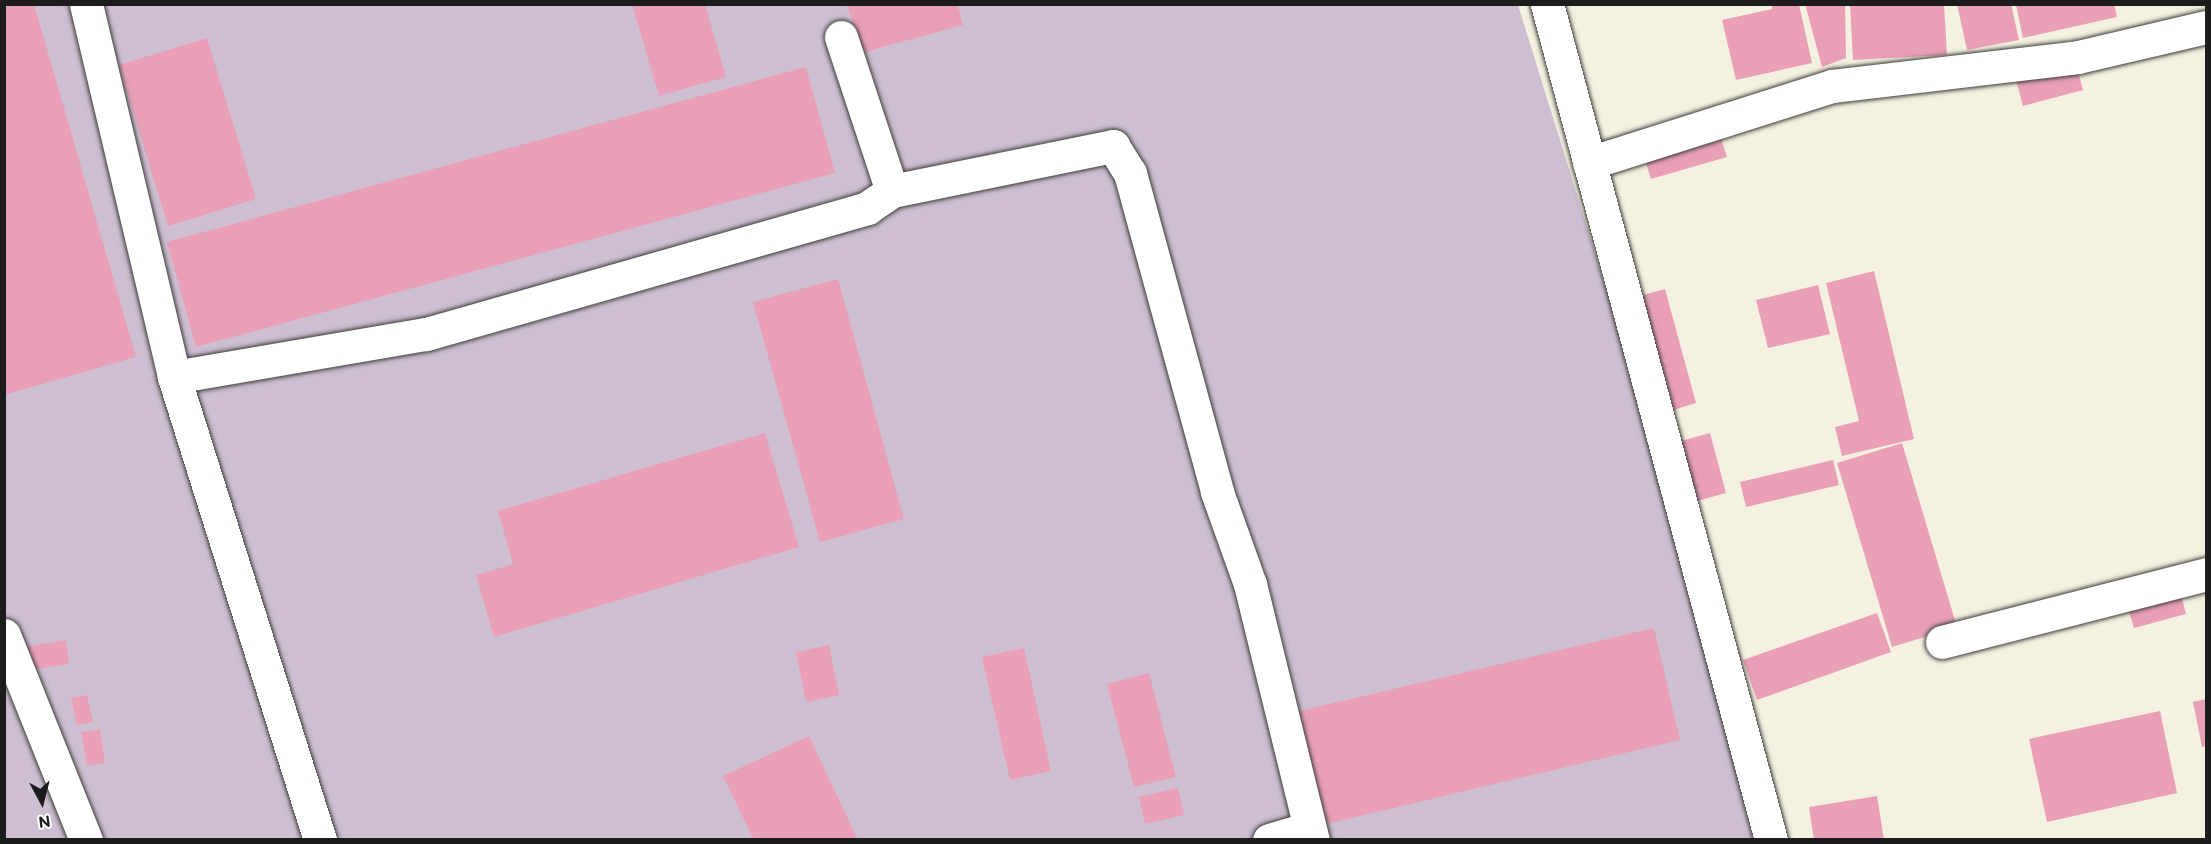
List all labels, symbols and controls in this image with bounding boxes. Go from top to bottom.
north arrow [12,772,72,832]
text: N [37,810,51,831]

